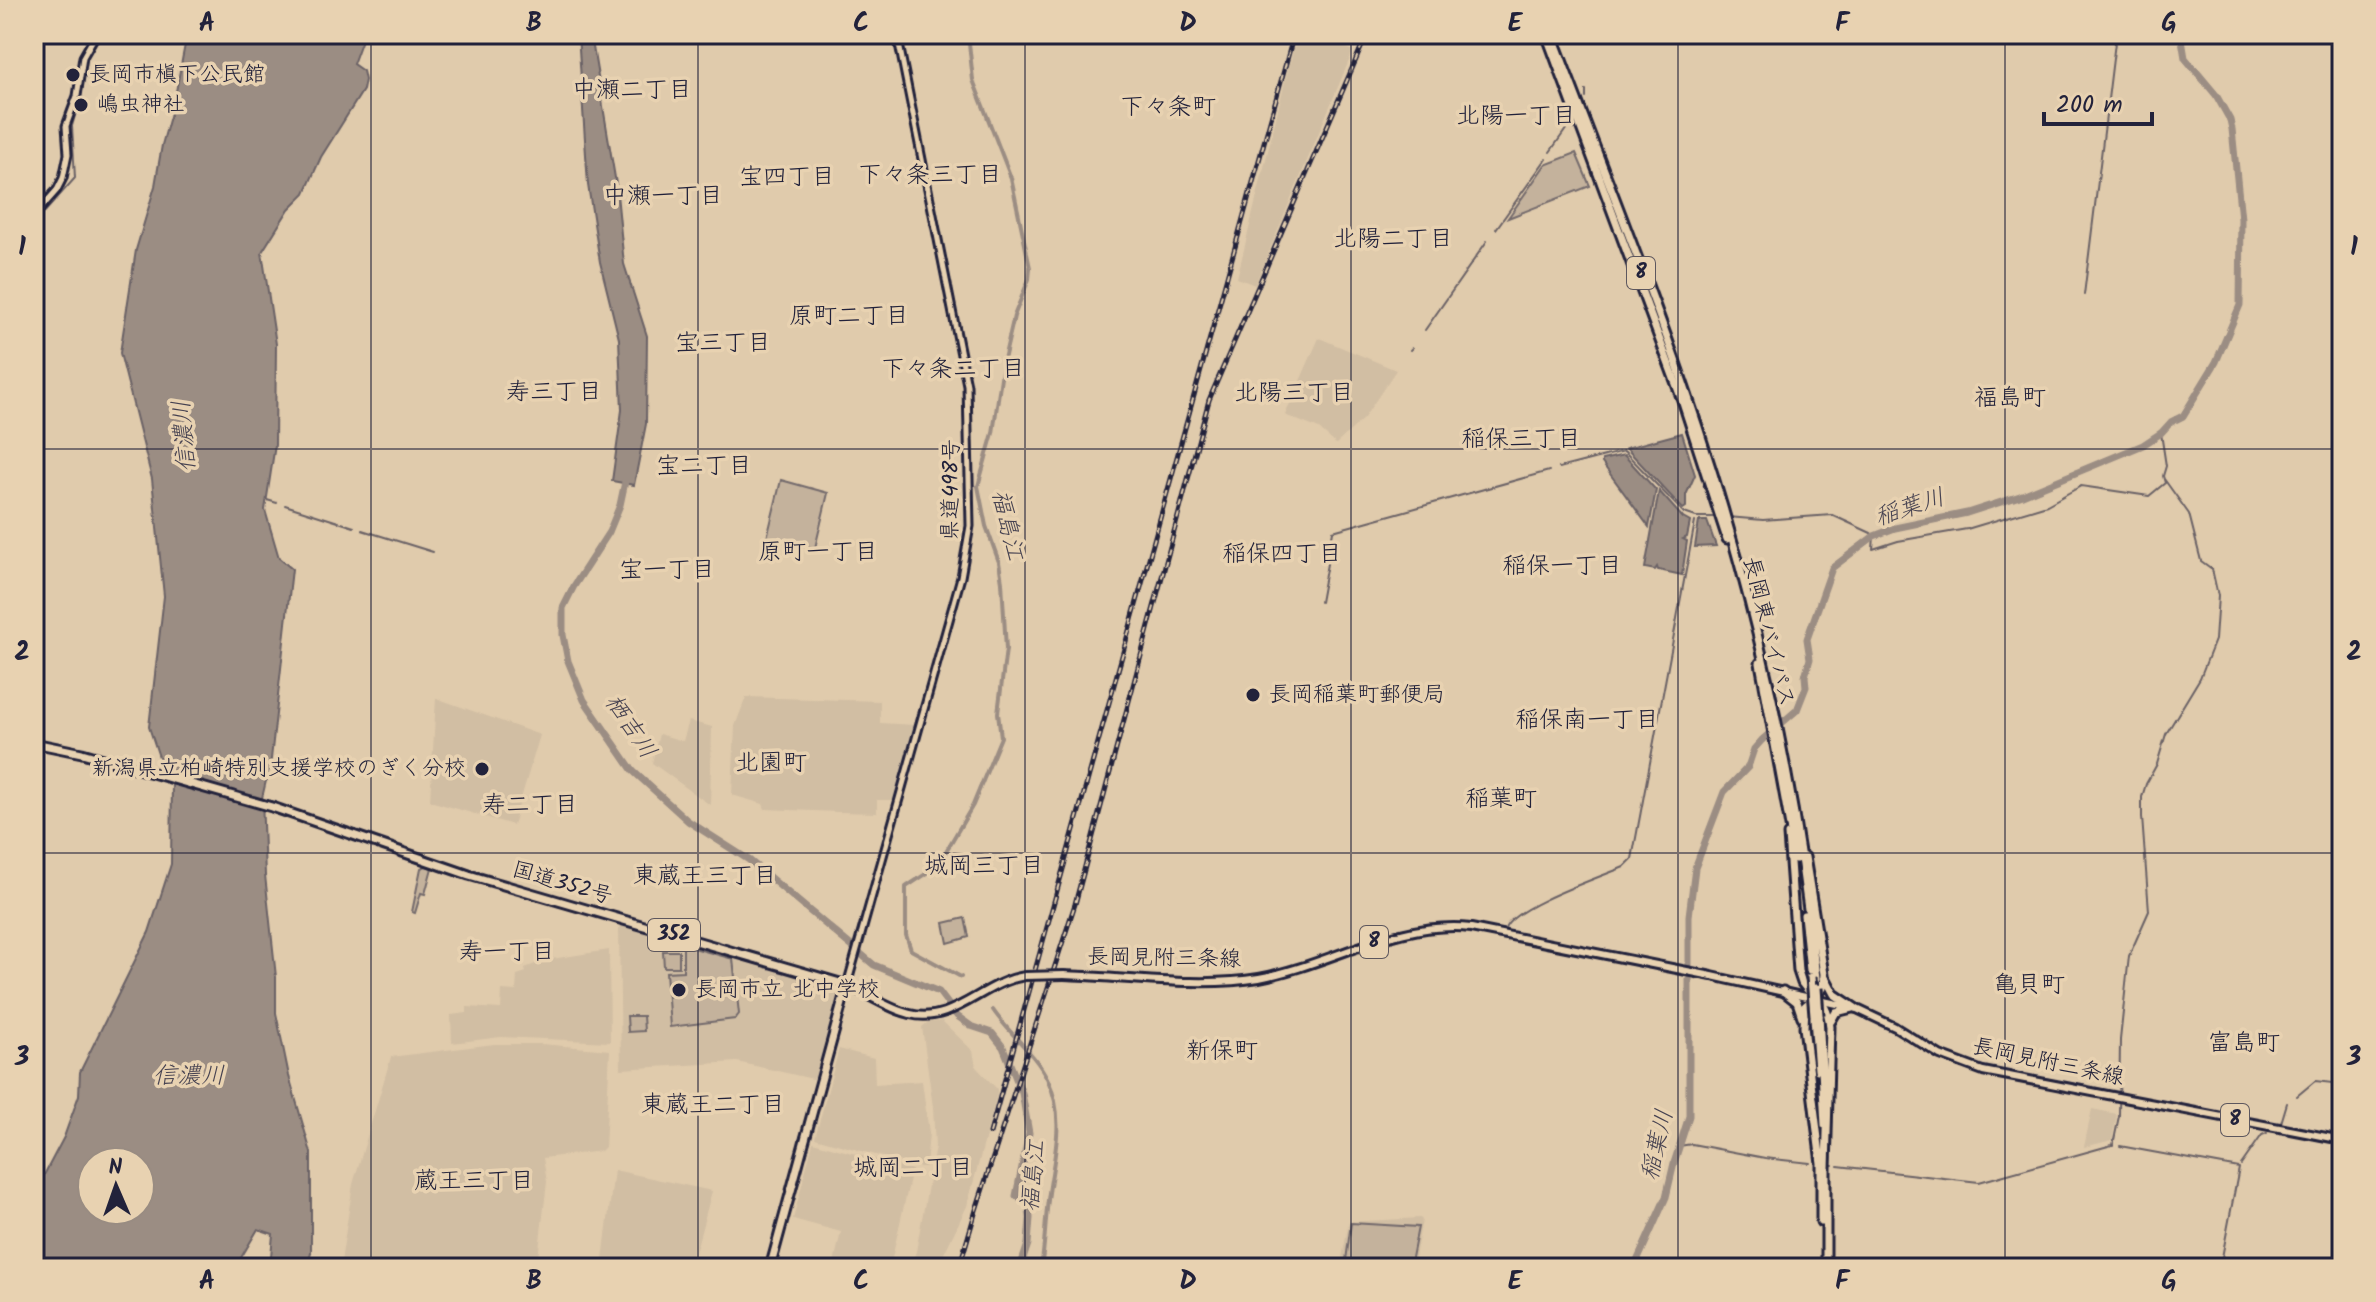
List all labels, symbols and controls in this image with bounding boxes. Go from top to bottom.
text: A [199,3,215,45]
text: B [526,3,542,45]
text: C [853,3,869,45]
text: D [1179,3,1197,45]
text: E [1508,3,1524,45]
text: F [1835,3,1851,45]
text: G [2161,3,2177,45]
place label: 長岡市槇下公民館 [89,58,265,93]
marker: 長岡市槇下公民館 [64,66,82,84]
district label: 中瀬二丁目 [572,71,692,110]
scale bar [2044,76,2152,126]
text: 200 m [2056,86,2123,125]
place label: 嶋虫神社 [97,88,185,123]
district label: 下々条町 [1120,88,1216,127]
marker: 嶋虫神社 [72,96,90,114]
district label: 北陽一丁目 [1456,97,1576,136]
district label: 下々条三丁目 [858,156,1002,195]
district label: 宝四丁目 [739,158,835,197]
district label: 中瀬一丁目 [603,177,723,216]
district label: 北陽二丁目 [1333,220,1453,259]
text: 1 [18,227,26,269]
text: 1 [2350,227,2358,269]
road number: 8 [1627,257,1655,289]
district label: 原町二丁目 [789,297,909,336]
district label: 宝三丁目 [675,324,771,363]
district label: 下々条二丁目 [881,350,1025,389]
district label: 寿三丁目 [506,373,602,412]
district label: 北陽三丁目 [1234,374,1354,413]
district label: 福島町 [1974,379,2046,418]
water label: 信濃川 [162,398,208,474]
district label: 稲保三丁目 [1461,420,1581,459]
street label: 県道498号 [934,439,970,541]
district label: 宝二丁目 [656,447,752,486]
water label: 稲葉川 [1870,478,1950,538]
water label: 福島江 [980,486,1034,565]
district label: 原町一丁目 [758,533,878,572]
district label: 稲保四丁目 [1222,535,1342,574]
district label: 稲保一丁目 [1502,547,1622,586]
district label: 宝一丁目 [619,551,715,590]
street label: 長岡東バイパス [1732,553,1804,711]
text: 2 [14,632,30,674]
text: 2 [2346,632,2362,674]
place label: 長岡稲葉町郵便局 [1269,678,1445,713]
water label: 栖吉川 [594,686,666,768]
marker: 長岡稲葉町郵便局 [1244,686,1262,704]
district label: 稲保南一丁目 [1515,701,1659,740]
district label: 北園町 [735,744,807,783]
place label: 新潟県立柏崎特別支援学校のぎく分校 [92,752,466,787]
marker: 新潟県立柏崎特別支援学校のぎく分校 [473,760,491,778]
district label: 稲葉町 [1465,780,1537,819]
district label: 寿二丁目 [482,786,578,825]
district label: 城岡三丁目 [924,847,1044,886]
street label: 国道352号 [508,853,616,915]
district label: 東蔵王三丁目 [633,857,777,896]
road number: 352 [648,919,700,951]
road number: 8 [1360,926,1388,958]
district label: 寿一丁目 [459,933,555,972]
street label: 長岡見附三条線 [1087,940,1241,978]
district label: 亀貝町 [1993,966,2065,1005]
place label: 長岡市立 北中学校 [695,973,880,1008]
marker: 長岡市立 北中学校 [670,981,688,999]
district label: 富島町 [2208,1024,2280,1063]
street label: 長岡見附三条線 [1969,1030,2127,1096]
district label: 新保町 [1186,1032,1258,1071]
text: 3 [14,1037,29,1079]
text: 3 [2346,1037,2361,1079]
water label: 信濃川 [153,1057,225,1096]
district label: 東蔵王二丁目 [641,1086,785,1125]
road number: 8 [2221,1104,2249,1136]
water label: 稲葉川 [1631,1106,1685,1184]
water label: 福島江 [1011,1137,1057,1214]
north arrow [76,1146,156,1226]
district label: 城岡二丁目 [853,1149,973,1188]
text: N [108,1151,123,1186]
district label: 蔵王三丁目 [414,1162,534,1201]
text: A [199,1261,215,1302]
text: B [526,1261,542,1302]
text: C [853,1261,869,1302]
text: D [1179,1261,1197,1302]
text: E [1508,1261,1524,1302]
text: F [1835,1261,1851,1302]
text: G [2161,1261,2177,1302]

